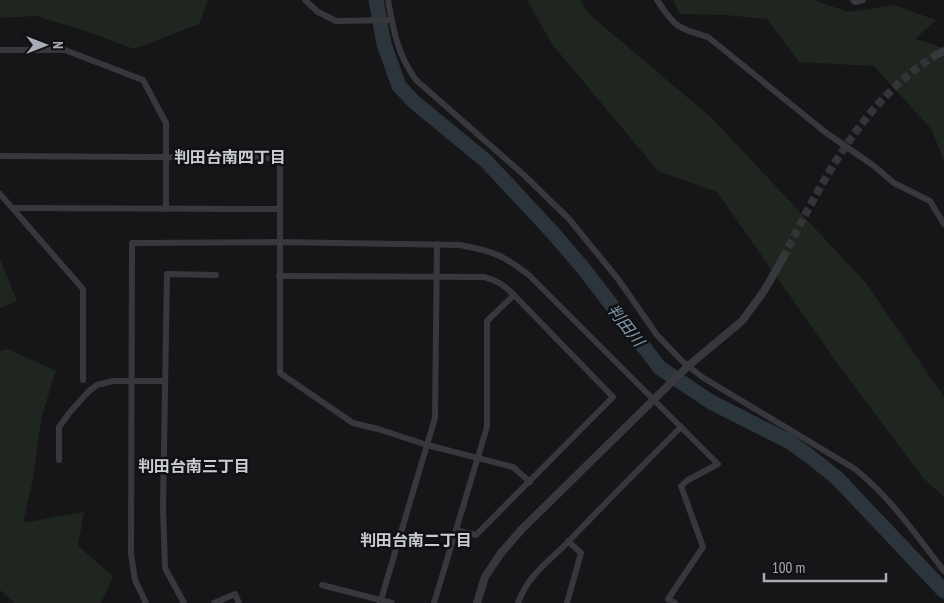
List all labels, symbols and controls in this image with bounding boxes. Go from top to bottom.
north arrow [20,20,70,70]
text: N [49,41,67,49]
district label: 判田台南四丁目 [174,147,286,167]
water label: 判田川 [603,300,650,352]
district label: 判田台南三丁目 [138,456,250,476]
district label: 判田台南二丁目 [360,530,472,550]
scale bar [764,550,886,582]
text: 100 m [772,558,805,577]

